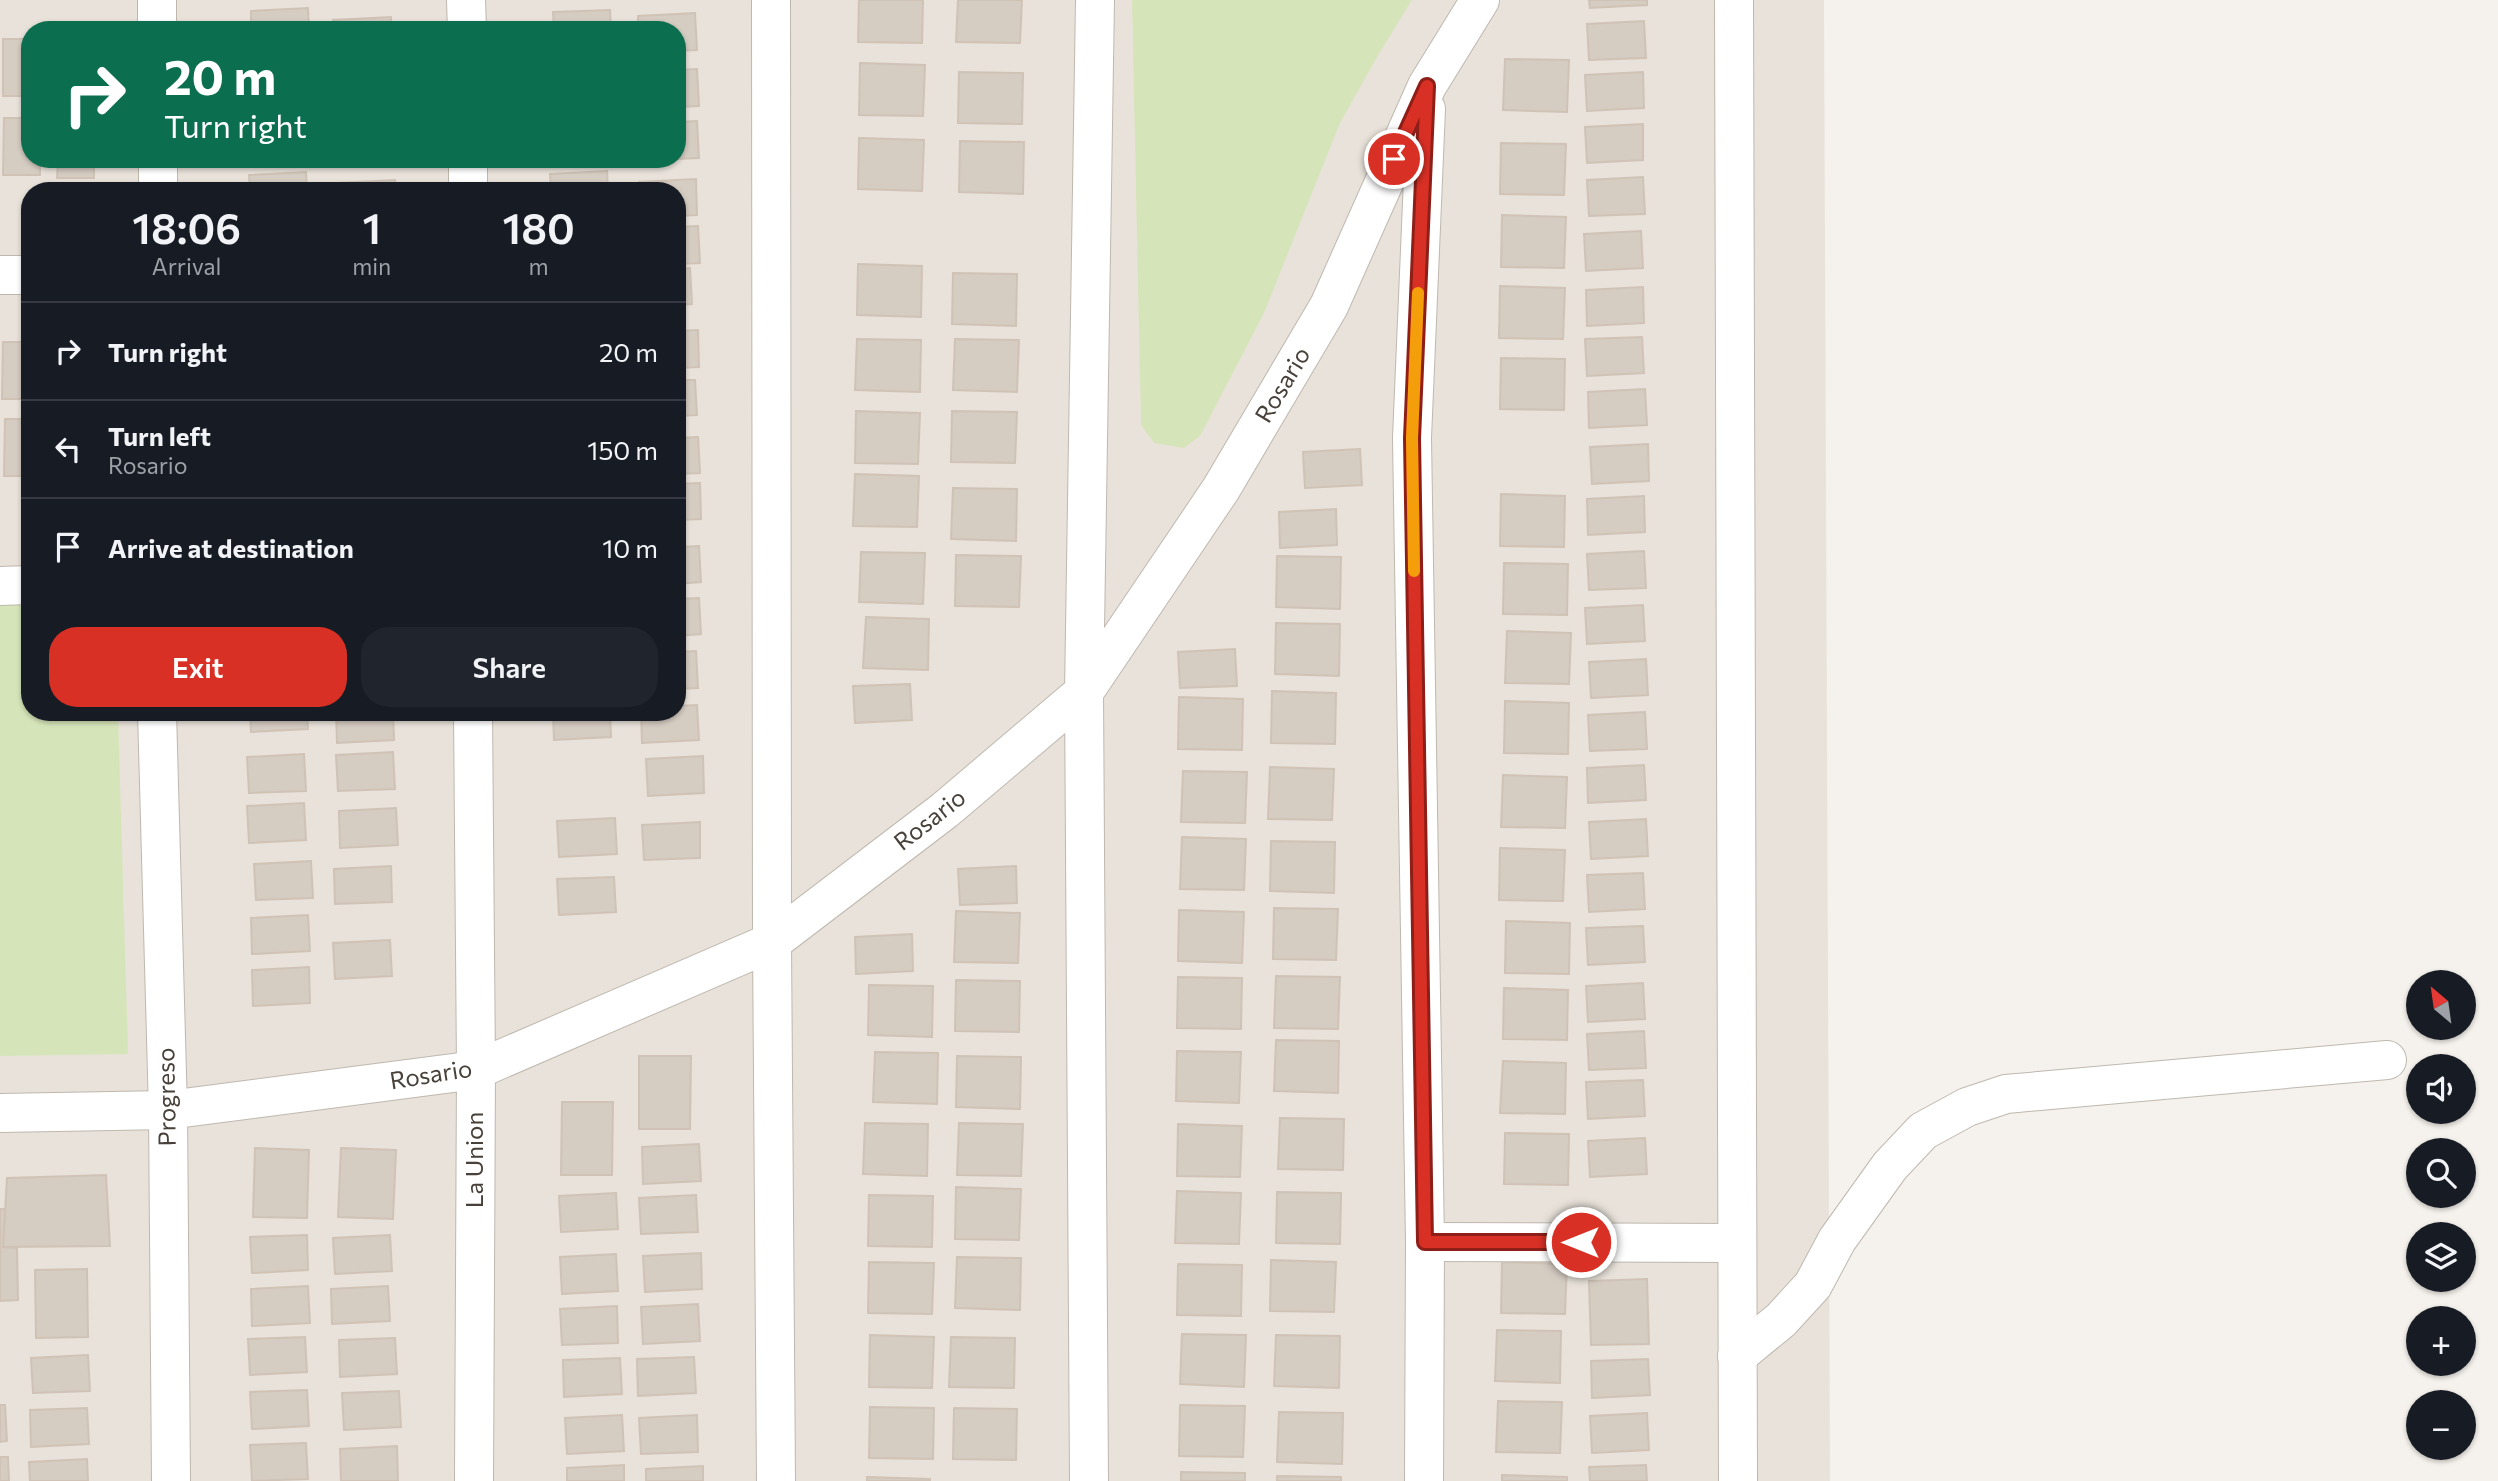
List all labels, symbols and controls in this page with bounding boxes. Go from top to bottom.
text: 20 m [164,45,276,105]
icon: right [49,49,140,140]
text: Turn right [164,105,307,145]
pin [1364,129,1424,189]
icon: arrive [1375,140,1413,178]
text: 18:06 [132,201,241,253]
text: 1 [362,201,381,253]
text: 180 [503,201,575,253]
text: Arrival [152,252,221,280]
text: min [352,252,391,280]
text: m [529,252,549,280]
icon: right [49,332,87,370]
text: Turn right [108,336,227,367]
text: 20 m [599,336,658,367]
street label: Rosario [1248,341,1316,427]
text: Turn left [108,420,211,451]
icon: left [49,430,87,468]
text: 150 m [587,434,658,465]
text: Rosario [108,451,188,479]
icon: arrive [49,528,87,566]
text: Arrive at destination [108,532,354,563]
text: 10 m [602,532,658,563]
button: Exit [49,627,347,707]
button: Share [361,627,658,707]
street label: Rosario [887,782,971,856]
north arrow [2406,970,2476,1040]
map controls [2406,970,2476,1460]
street label: Progreso [150,1047,181,1147]
street label: Rosario [388,1053,474,1094]
button: sound [2406,1054,2476,1124]
street label: La Union [459,1112,488,1208]
button: search [2406,1138,2476,1208]
position arrow [1544,1205,1618,1279]
button: layers [2406,1222,2476,1292]
button: + [2406,1306,2476,1376]
button: − [2406,1390,2476,1460]

